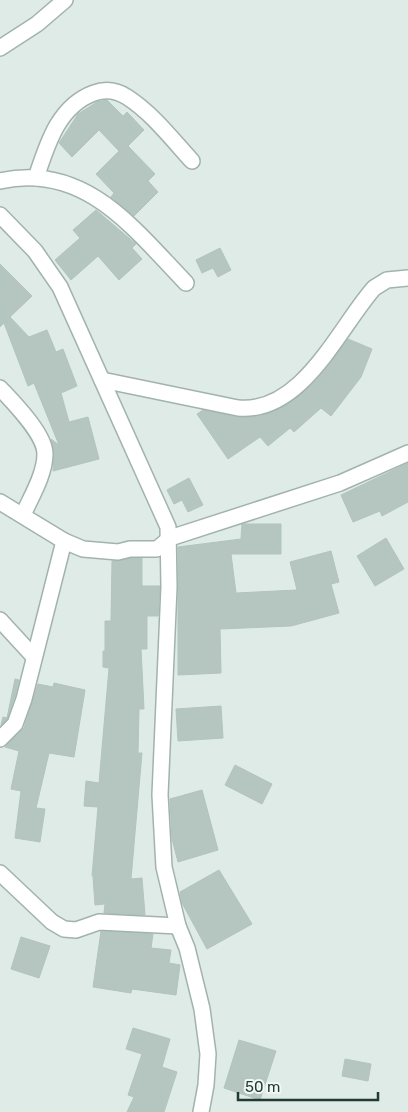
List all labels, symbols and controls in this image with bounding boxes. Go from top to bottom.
scale bar [238,1070,378,1102]
text: 50 m [245,1078,280,1096]

